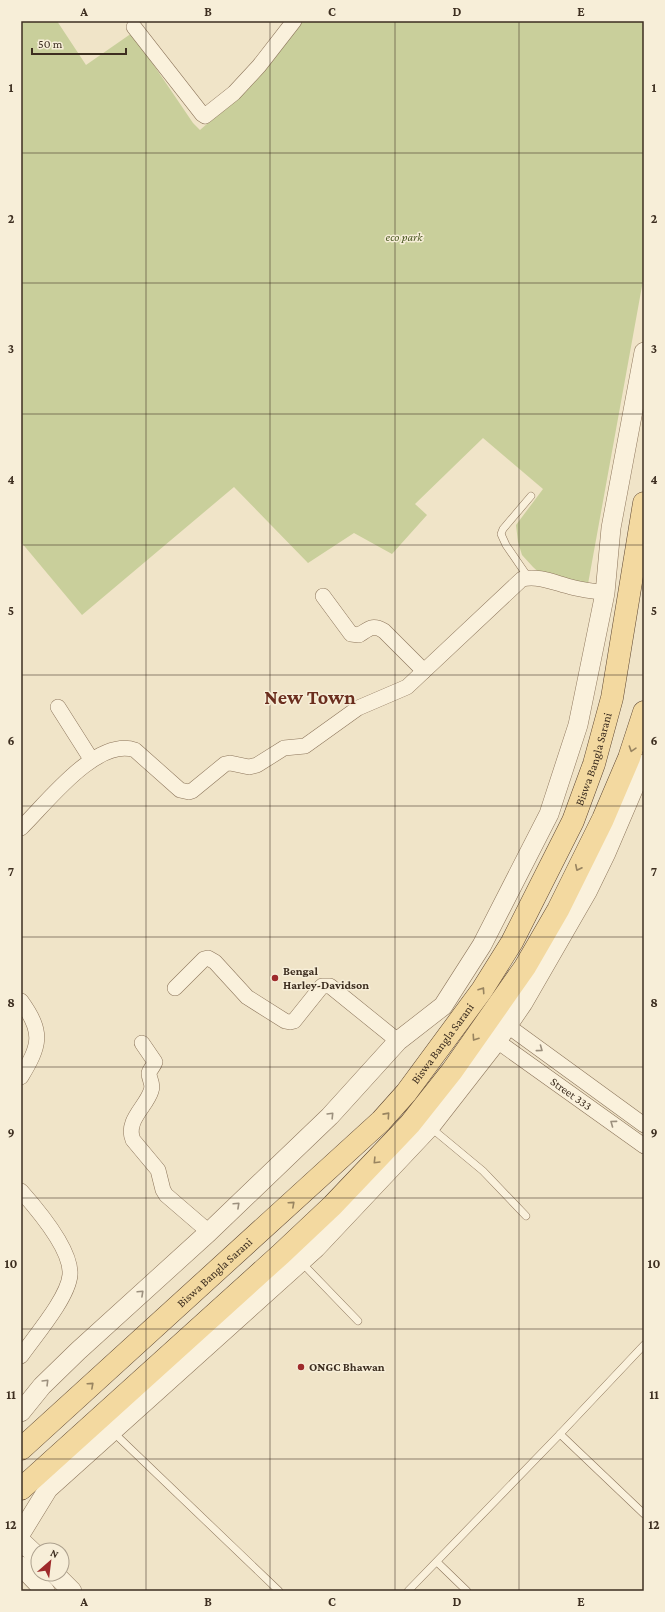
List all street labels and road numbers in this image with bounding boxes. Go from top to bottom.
street label: Biswa Bangla Sarani [572,711,615,807]
street label: Biswa Bangla Sarani [408,1001,477,1087]
street label: Street 333 [548,1074,595,1114]
street label: Biswa Bangla Sarani [174,1235,255,1310]

